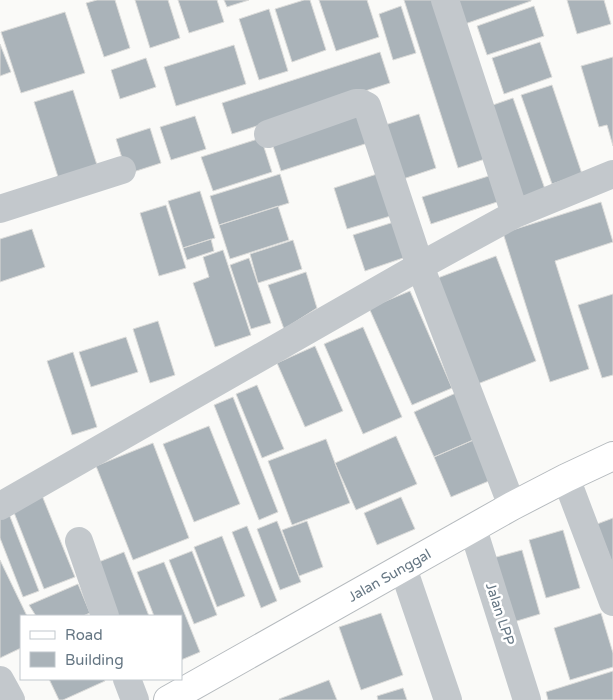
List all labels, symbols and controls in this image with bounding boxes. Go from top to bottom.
street label: Jalan Sunggal [345,545,434,605]
street label: Jalan LPP [482,581,518,647]
legend [20,615,182,680]
text: Road [65,626,103,644]
text: Building [65,651,124,669]

